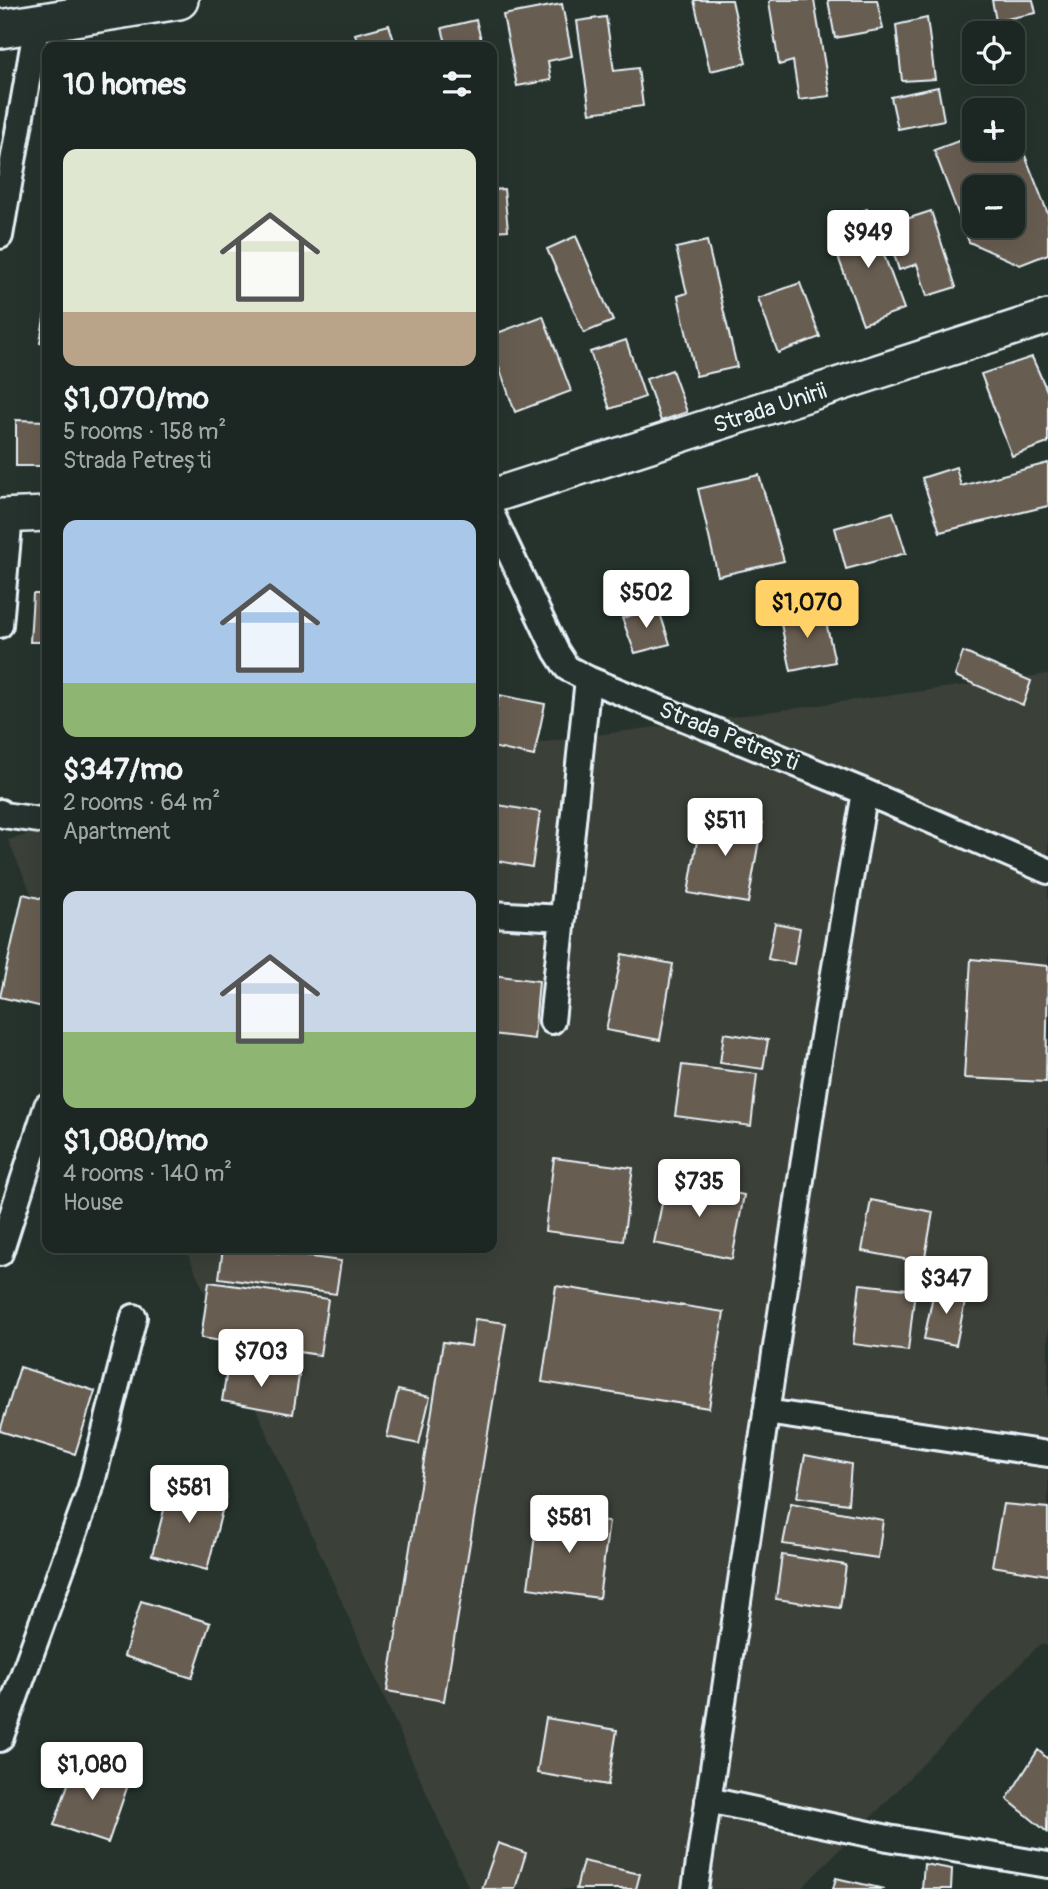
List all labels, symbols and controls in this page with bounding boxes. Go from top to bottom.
map controls [962,21,1025,238]
button: locate [962,21,1025,84]
icon: filters [438,65,476,103]
text: 10 homes [63,66,186,103]
button: + [962,98,1025,161]
button: − [962,175,1025,238]
icon: home [207,194,333,320]
pin: $949 [827,210,909,270]
text: $949 [843,218,893,247]
street label: Strada Unirii [710,376,830,440]
text: $1,070/mo [63,380,209,417]
text: 5 rooms · 158 m² [63,417,226,446]
text: Strada Petrești [63,446,211,475]
icon: home [207,565,333,691]
pin: $502 [605,570,687,630]
text: $502 [619,578,673,607]
pin: $1,070 [750,580,864,640]
text: $1,070 [772,588,842,617]
street label: Strada Petrești [655,695,803,777]
text: $347/mo [63,751,183,788]
text: 2 rooms · 64 m² [63,788,220,817]
pin: $511 [684,798,766,858]
text: $511 [704,806,746,835]
text: Apartment [63,817,170,846]
icon: home [207,936,333,1062]
text: $1,080/mo [63,1122,208,1159]
text: 4 rooms · 140 m² [63,1159,232,1188]
pin: $735 [658,1160,740,1219]
text: $735 [674,1167,724,1196]
text: House [63,1188,123,1217]
pin: $347 [905,1256,987,1316]
text: $347 [921,1264,971,1293]
pin: $703 [220,1330,302,1389]
text: $703 [234,1337,288,1366]
pin: $581 [148,1466,230,1525]
text: $581 [166,1473,212,1502]
pin: $581 [528,1496,610,1555]
text: $581 [546,1503,592,1532]
pin: $1,080 [35,1742,149,1802]
text: $1,080 [57,1750,127,1779]

